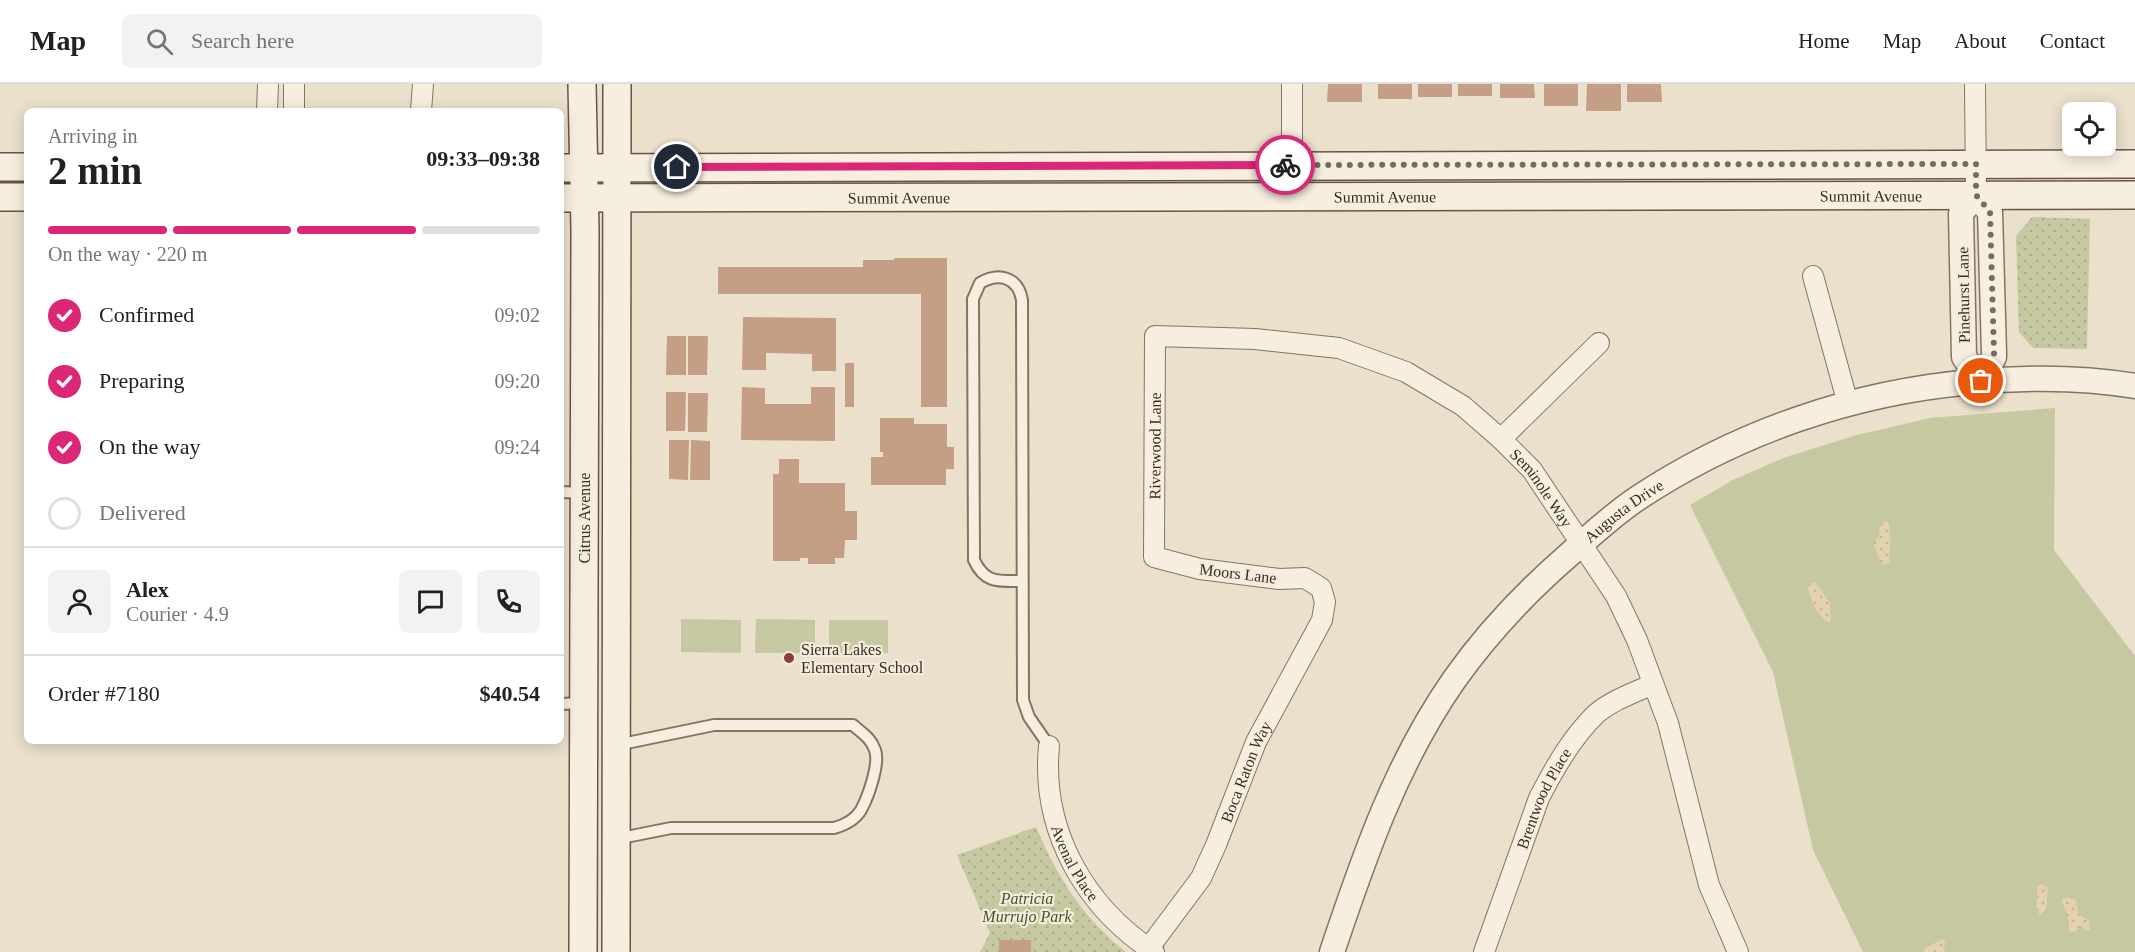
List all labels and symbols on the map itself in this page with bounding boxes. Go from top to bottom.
courier [1255,135,1315,195]
pin [651,141,702,192]
street label: Summit Avenue [1820,187,1922,205]
street label: Summit Avenue [1334,188,1436,206]
street label: Summit Avenue [848,189,950,206]
street label: Pinehurst Lane [1954,247,1973,343]
pin [1955,355,2006,406]
street label: Riverwood Lane [1146,392,1164,500]
street label: Seminole Way [1507,445,1575,531]
street label: Citrus Avenue [576,473,593,563]
street label: Augusta Drive [1581,476,1666,546]
street label: Moors Lane [1198,560,1278,587]
place label: Sierra Lakes Elementary School [801,641,924,677]
marker: Sierra Lakes Elementary School [782,651,796,665]
street label: Boca Raton Way [1218,718,1276,825]
street label: Brentwood Place [1513,745,1575,851]
street label: Avenal Place [1048,823,1102,904]
park label: Patricia Murrujo Park [981,890,1073,926]

